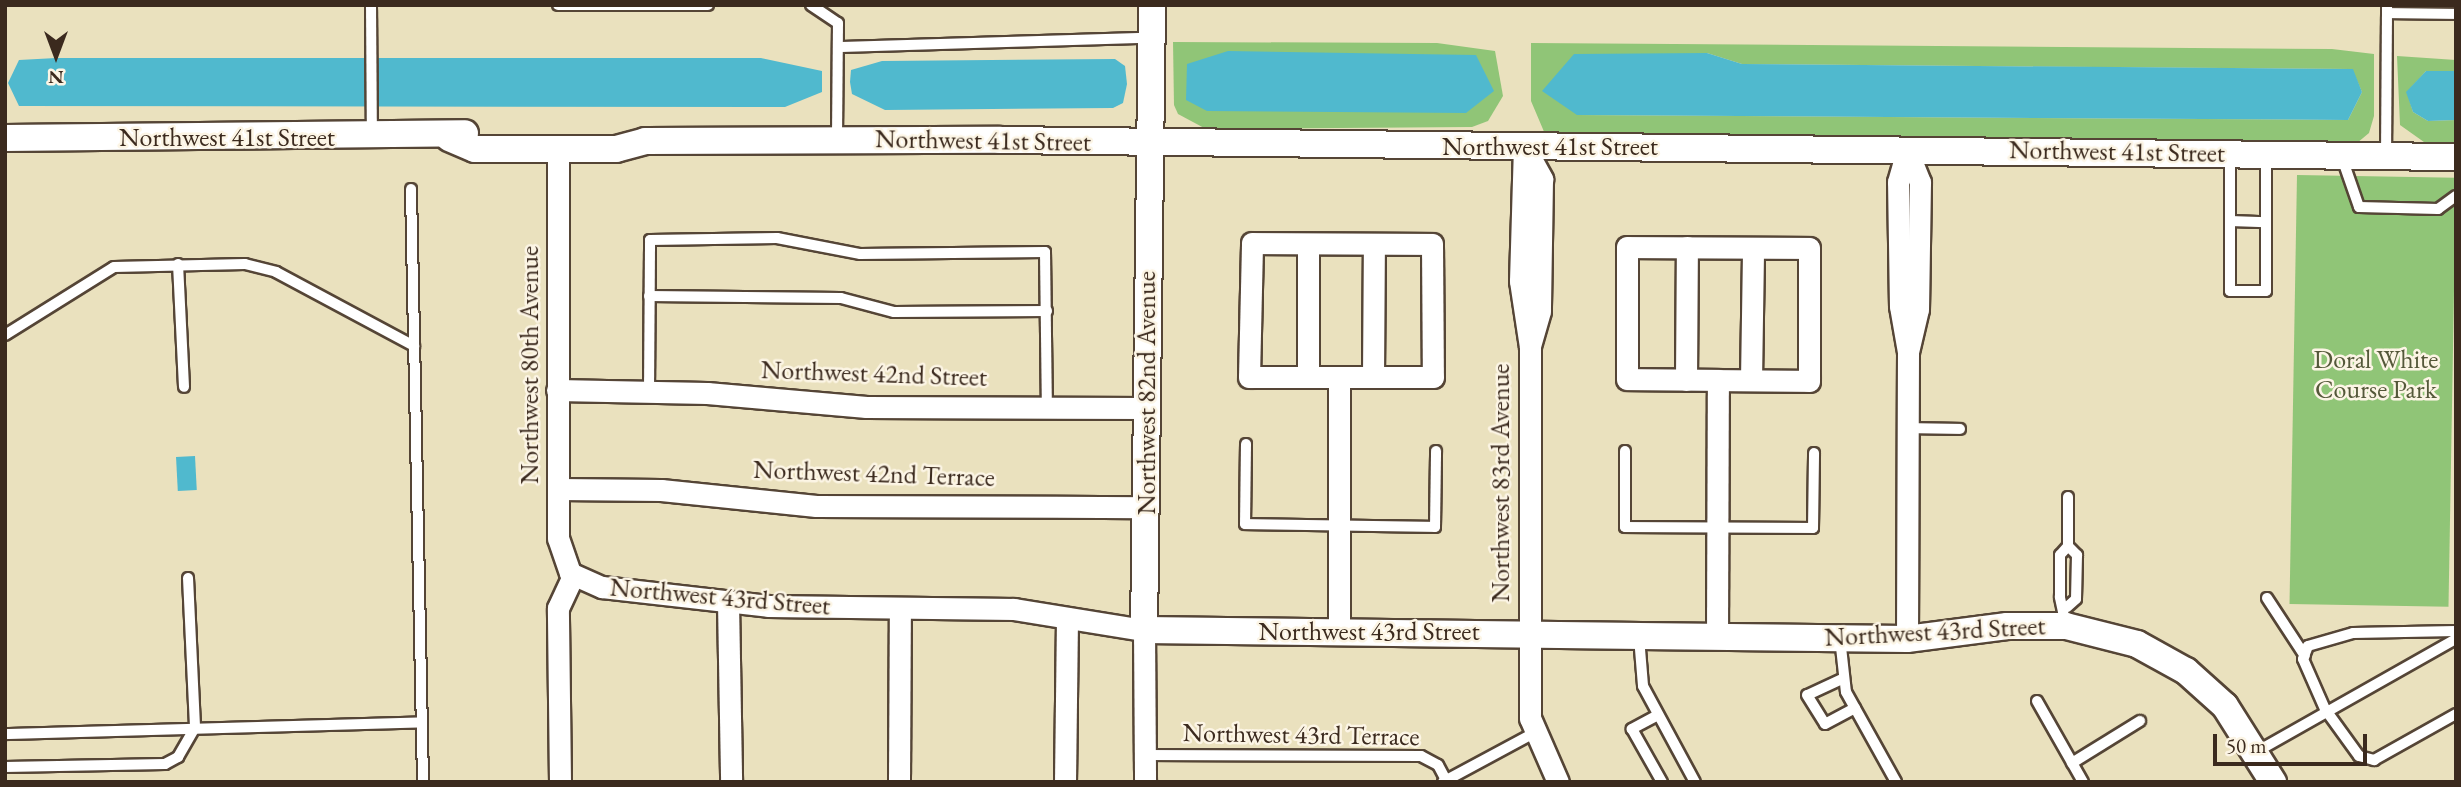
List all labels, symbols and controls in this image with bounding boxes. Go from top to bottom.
north arrow [21,21,91,91]
text: N [48,65,64,90]
street label: Northwest 41st Street [119,122,335,154]
street label: Northwest 41st Street [875,124,1091,158]
street label: Northwest 41st Street [1442,131,1658,163]
street label: Northwest 41st Street [2009,135,2225,169]
street label: Northwest 80th Avenue [514,246,546,484]
street label: Northwest 82nd Avenue [1131,271,1163,515]
park label: Doral White Course Park [2314,344,2438,406]
street label: Northwest 42nd Street [760,354,988,394]
street label: Northwest 83rd Avenue [1485,364,1517,602]
street label: Northwest 42nd Terrace [753,454,995,494]
street label: Northwest 43rd Street [608,572,832,622]
street label: Northwest 43rd Street [1824,611,2046,653]
street label: Northwest 43rd Street [1258,616,1480,648]
street label: Northwest 43rd Terrace [1182,717,1420,753]
scale bar [2216,720,2370,764]
text: 50 m [2226,732,2267,759]

